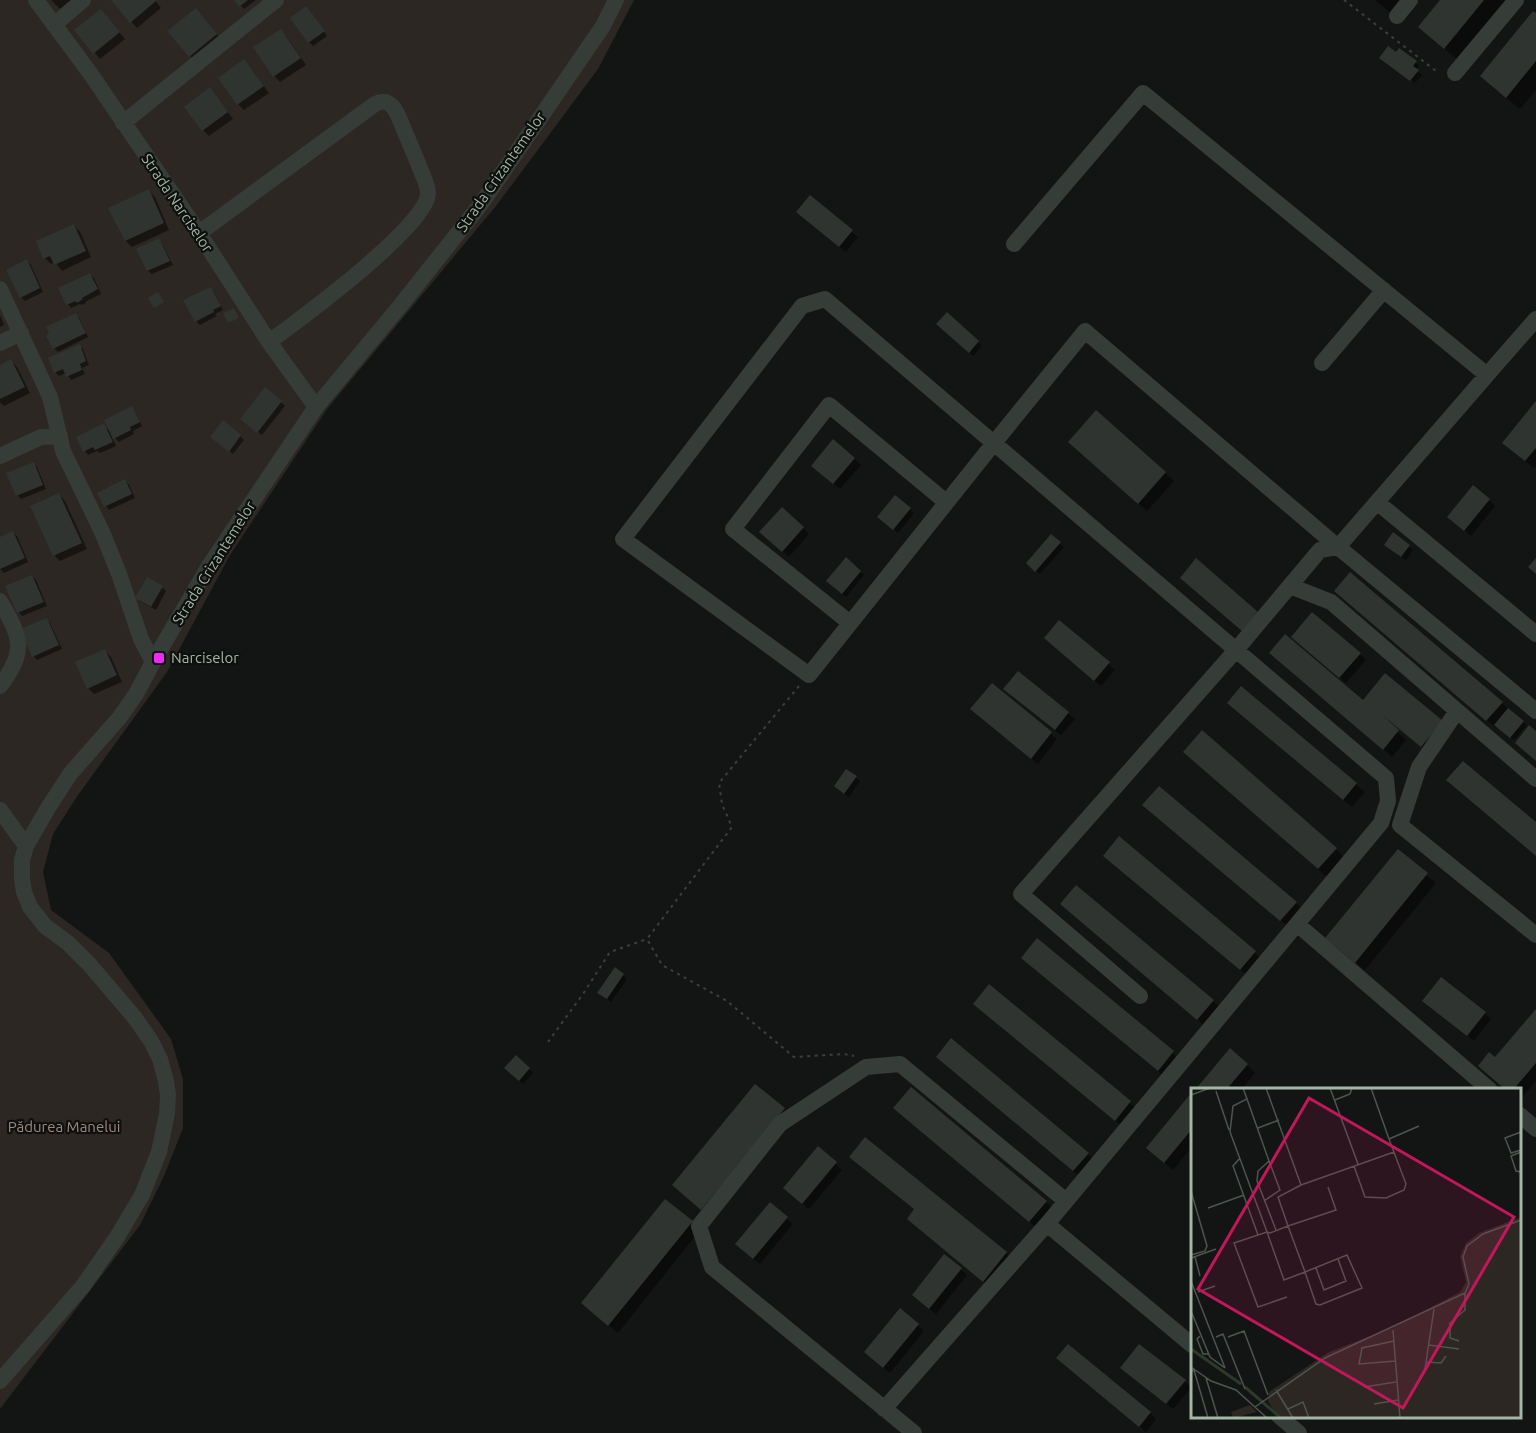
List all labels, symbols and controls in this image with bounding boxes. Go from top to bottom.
street label: Strada Crizantemelor [453,108,549,235]
street label: Strada Narciselor [138,150,217,255]
street label: Strada Crizantemelor [169,498,259,628]
place label: Narciselor [171,649,239,666]
marker: Narciselor [152,651,166,665]
inset map [1191,1088,1521,1418]
park label: Pădurea Manelui [8,1118,120,1135]

